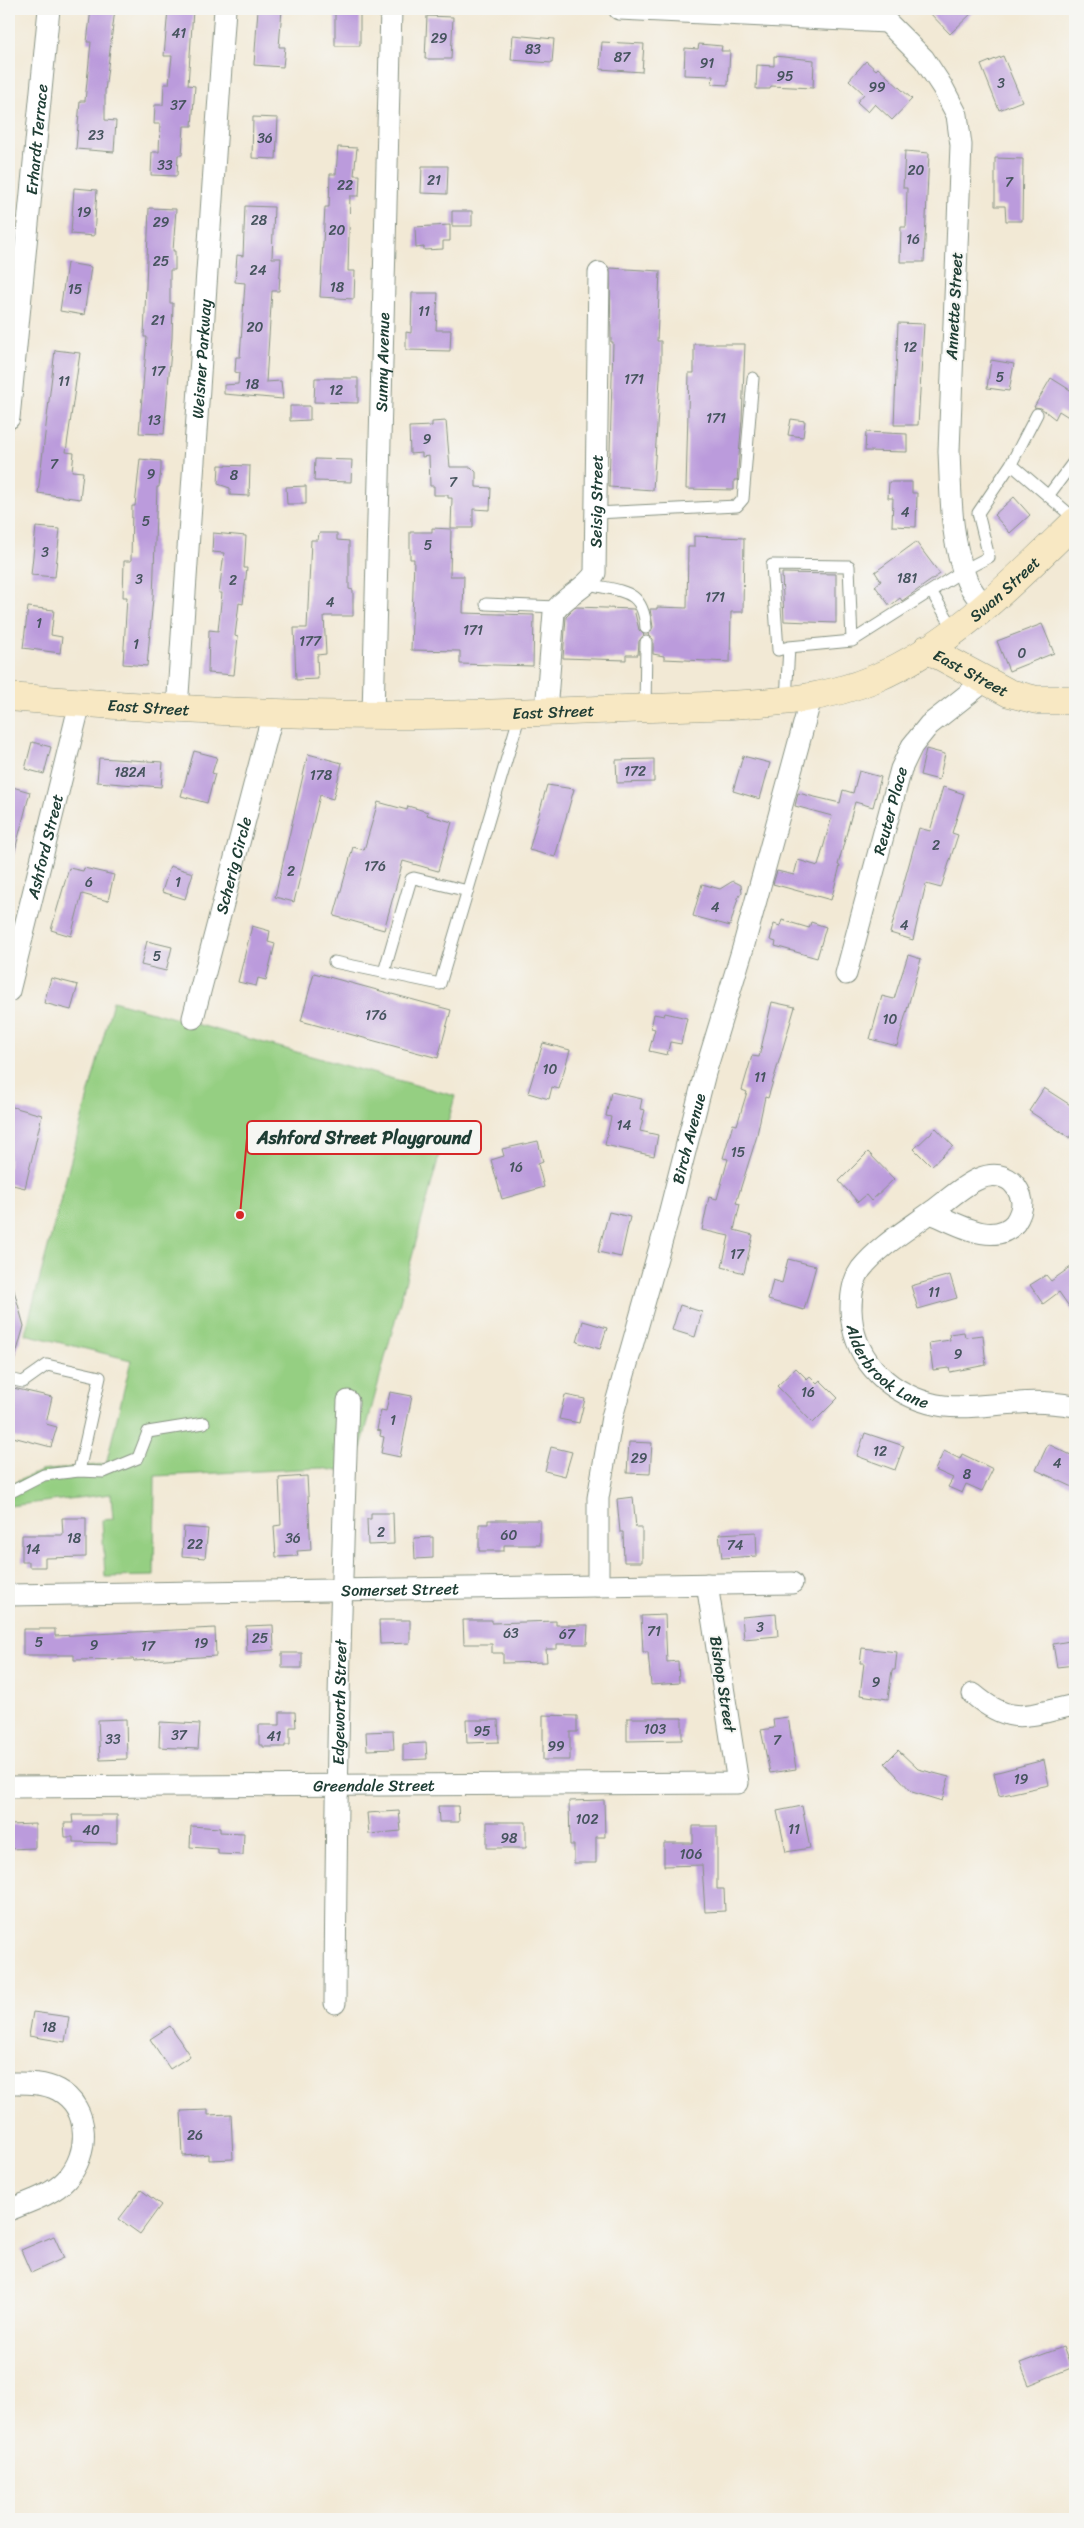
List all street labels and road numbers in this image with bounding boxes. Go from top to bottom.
street label: Erhardt Terrace [16,83,56,196]
street label: Annette Street [937,252,971,361]
street label: Weisner Parkway [182,297,220,420]
street label: Sunny Avenue [366,312,398,412]
street label: Seisig Street [581,454,611,548]
street label: Swan Street [962,549,1047,629]
street label: East Street [928,640,1014,705]
street label: East Street [107,690,190,724]
street label: East Street [512,696,595,727]
street label: Reuter Place [864,763,916,858]
street label: Ashford Street [18,791,72,903]
street label: Scherig Circle [206,813,260,917]
street label: Birch Avenue [663,1090,714,1187]
street label: Alderbrook Lane [838,1320,933,1417]
street label: Somerset Street [341,1574,459,1604]
street label: Bishop Street [701,1634,745,1735]
street label: Edgeworth Street [323,1638,355,1765]
street label: Greendale Street [313,1770,435,1800]

